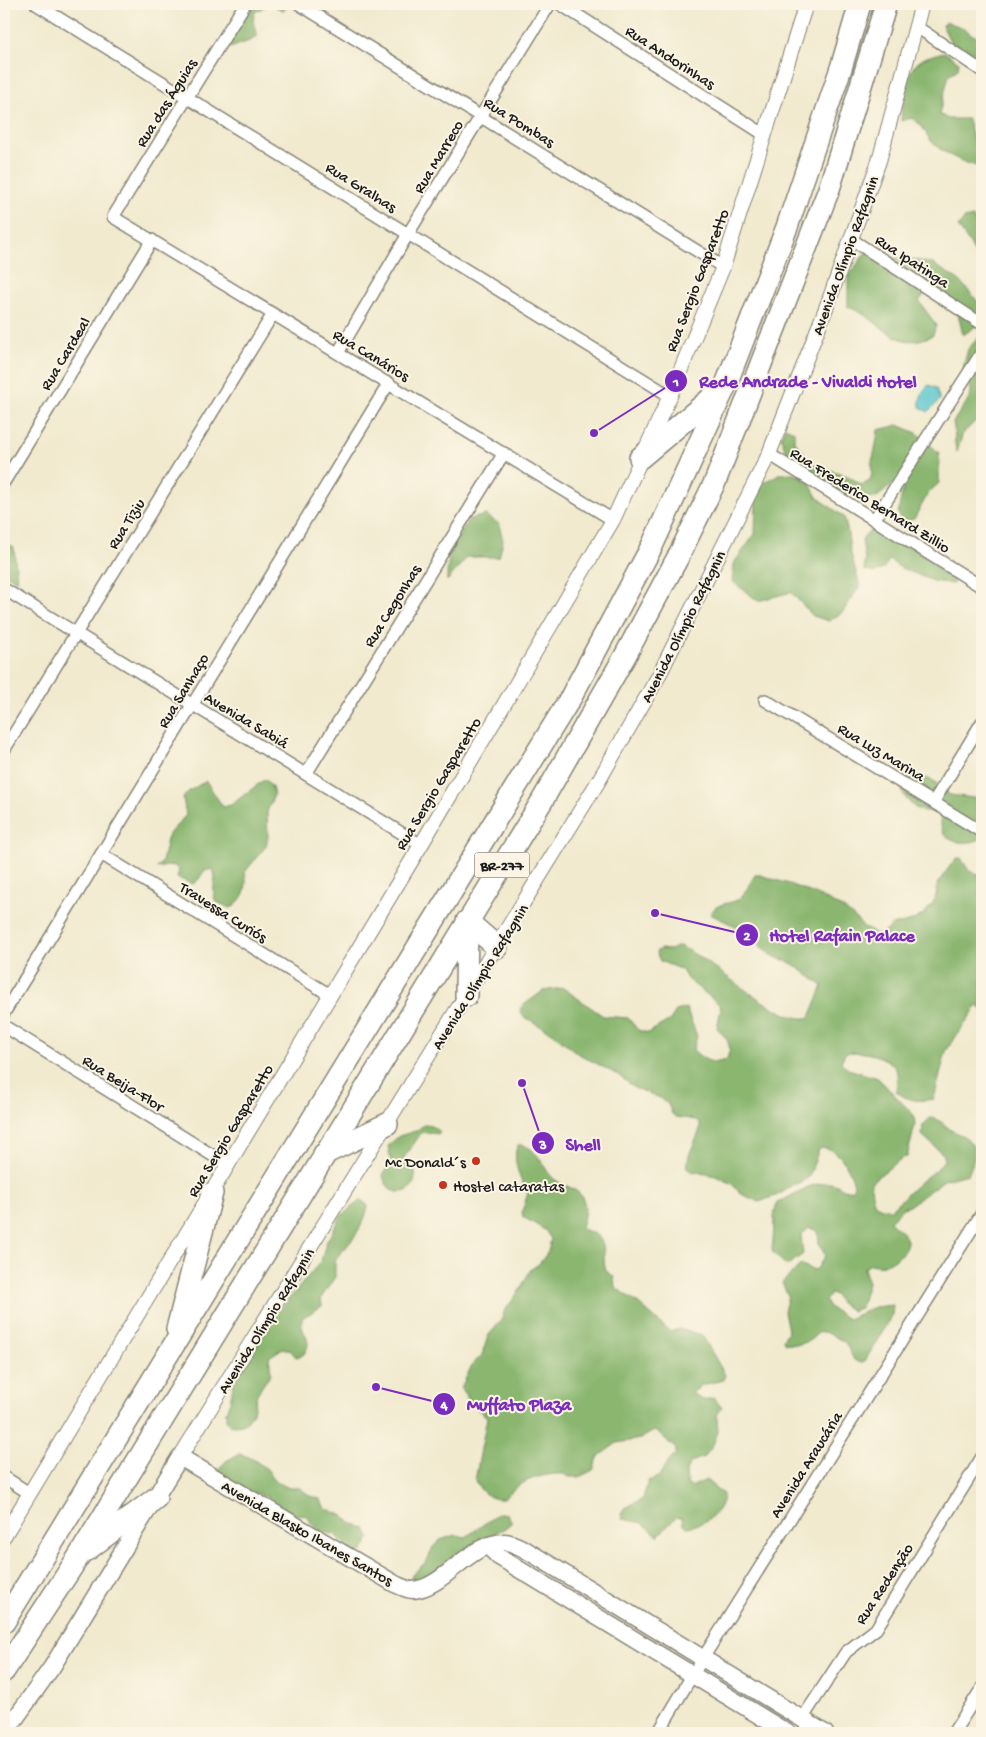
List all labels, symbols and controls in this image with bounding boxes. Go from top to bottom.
street label: Rua Andorinhas [621,23,719,96]
street label: Rua das Águias [132,55,203,152]
street label: Rua Pombas [479,95,558,154]
street label: Rua Marreco [411,118,469,198]
street label: Rua Gralhas [321,160,400,219]
street label: Avenida Olímpio Rafagnin [810,174,885,338]
street label: Rua Sergio Gasparetto [663,207,735,355]
street label: Rua Ipatinga [870,232,953,295]
street label: Rua Cardeal [38,315,96,395]
street label: Rua Canários [328,327,413,388]
callout: Rede Andrade - Vivaldi Hotel [664,364,927,397]
text: Rede Andrade - Vivaldi Hotel [698,373,917,394]
text: 1 [672,374,679,392]
street label: Rua Frederico Bernard Zillio [786,445,953,559]
street label: Rua Tiziu [105,496,151,554]
street label: Avenida Olímpio Rafagnin [638,548,732,707]
street label: Rua Cegonhas [361,561,427,652]
street label: Rua Sanhaço [155,651,215,733]
street label: Avenida Sabiá [200,689,292,755]
street label: Rua Sergio Gasparetto [393,715,487,855]
street label: Rua Luz Marina [833,721,928,788]
road number: BR-277 [474,852,530,878]
street label: Travessa Curiós [174,879,271,949]
street label: Avenida Olímpio Rafagnin [429,901,535,1054]
callout: Hotel Rafain Palace [735,918,925,951]
text: Hotel Rafain Palace [769,927,915,948]
text: 2 [743,928,751,946]
street label: Rua Beija-Flor [78,1052,168,1118]
street label: Rua Sergio Gasparetto [185,1062,279,1202]
callout: Shell [530,1127,610,1160]
text: Shell [565,1136,601,1157]
text: 3 [538,1137,547,1155]
place label: Mc Donald´s [385,1155,467,1174]
marker: Mc Donald´s [470,1155,482,1167]
marker: Hostel cataratas [437,1179,449,1191]
place label: Hostel cataratas [453,1179,565,1198]
street label: Avenida Olímpio Rafagnin [215,1245,321,1398]
callout: Muffato Plaza [432,1387,582,1420]
text: Muffato Plaza [467,1396,572,1417]
text: 4 [439,1397,448,1415]
street label: Avenida Araucária [768,1408,849,1522]
street label: Avenida Blasko Ibanes Santos [217,1478,396,1593]
street label: Rua Redenção [853,1541,919,1629]

